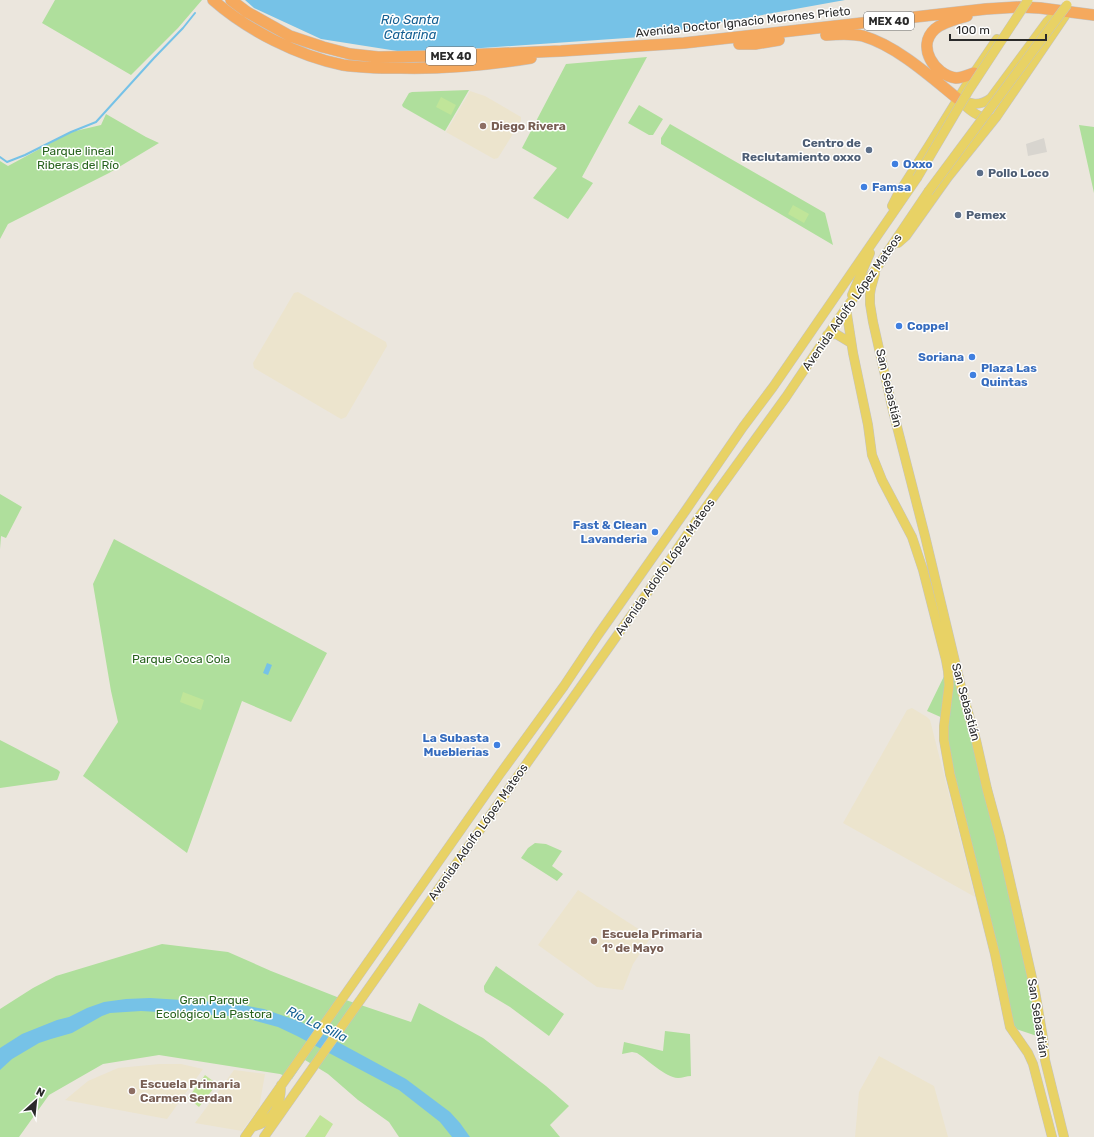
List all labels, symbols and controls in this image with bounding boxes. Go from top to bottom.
street label: Avenida Doctor Ignacio Morones Prieto [635,4,851,40]
water label: Río Santa Catarina [381,12,440,42]
road number: MEX 40 [864,12,914,30]
scale bar [950,16,1046,42]
text: 100 m [956,23,990,37]
road number: MEX 40 [426,47,476,65]
place label: Diego Rivera [491,119,566,133]
marker: Diego Rivera [478,121,488,131]
place label: Centro de Reclutamiento oxxo [742,136,861,164]
park label: Parque lineal Riberas del Río [37,144,119,172]
marker: Centro de Reclutamiento oxxo [864,145,874,155]
place label: Oxxo [903,157,933,171]
marker: Oxxo [890,159,900,169]
place label: Pollo Loco [988,166,1049,180]
marker: Pollo Loco [975,168,985,178]
place label: Famsa [872,180,911,194]
marker: Famsa [859,182,869,192]
place label: Pemex [966,208,1006,222]
marker: Pemex [953,210,963,220]
street label: Avenida Adolfo López Mateos [799,231,905,373]
place label: Coppel [907,319,948,333]
marker: Coppel [894,321,904,331]
street label: San Sebastián [873,348,905,428]
place label: Soriana [918,350,964,364]
marker: Soriana [967,352,977,362]
place label: Plaza Las Quintas [981,361,1037,389]
marker: Plaza Las Quintas [968,370,978,380]
street label: Avenida Adolfo López Mateos [612,496,718,638]
place label: Fast & Clean Lavanderia [573,518,647,546]
marker: Fast & Clean Lavanderia [650,527,660,537]
park label: Parque Coca Cola [132,652,230,666]
street label: San Sebastián [949,662,983,742]
place label: La Subasta Mueblerias [423,731,489,759]
marker: La Subasta Mueblerias [492,740,502,750]
street label: Avenida Adolfo López Mateos [425,761,531,903]
place label: Escuela Primaria 1° de Mayo [602,927,702,955]
marker: Escuela Primaria 1° de Mayo [589,936,599,946]
street label: San Sebastián [1025,977,1051,1059]
park label: Gran Parque Ecológico La Pastora [156,993,272,1021]
water label: Río La Silla [284,1003,350,1045]
place label: Escuela Primaria Carmen Serdan [140,1077,240,1105]
north arrow [16,1081,56,1121]
text: N [34,1085,47,1100]
marker: Escuela Primaria Carmen Serdan [127,1086,137,1096]

